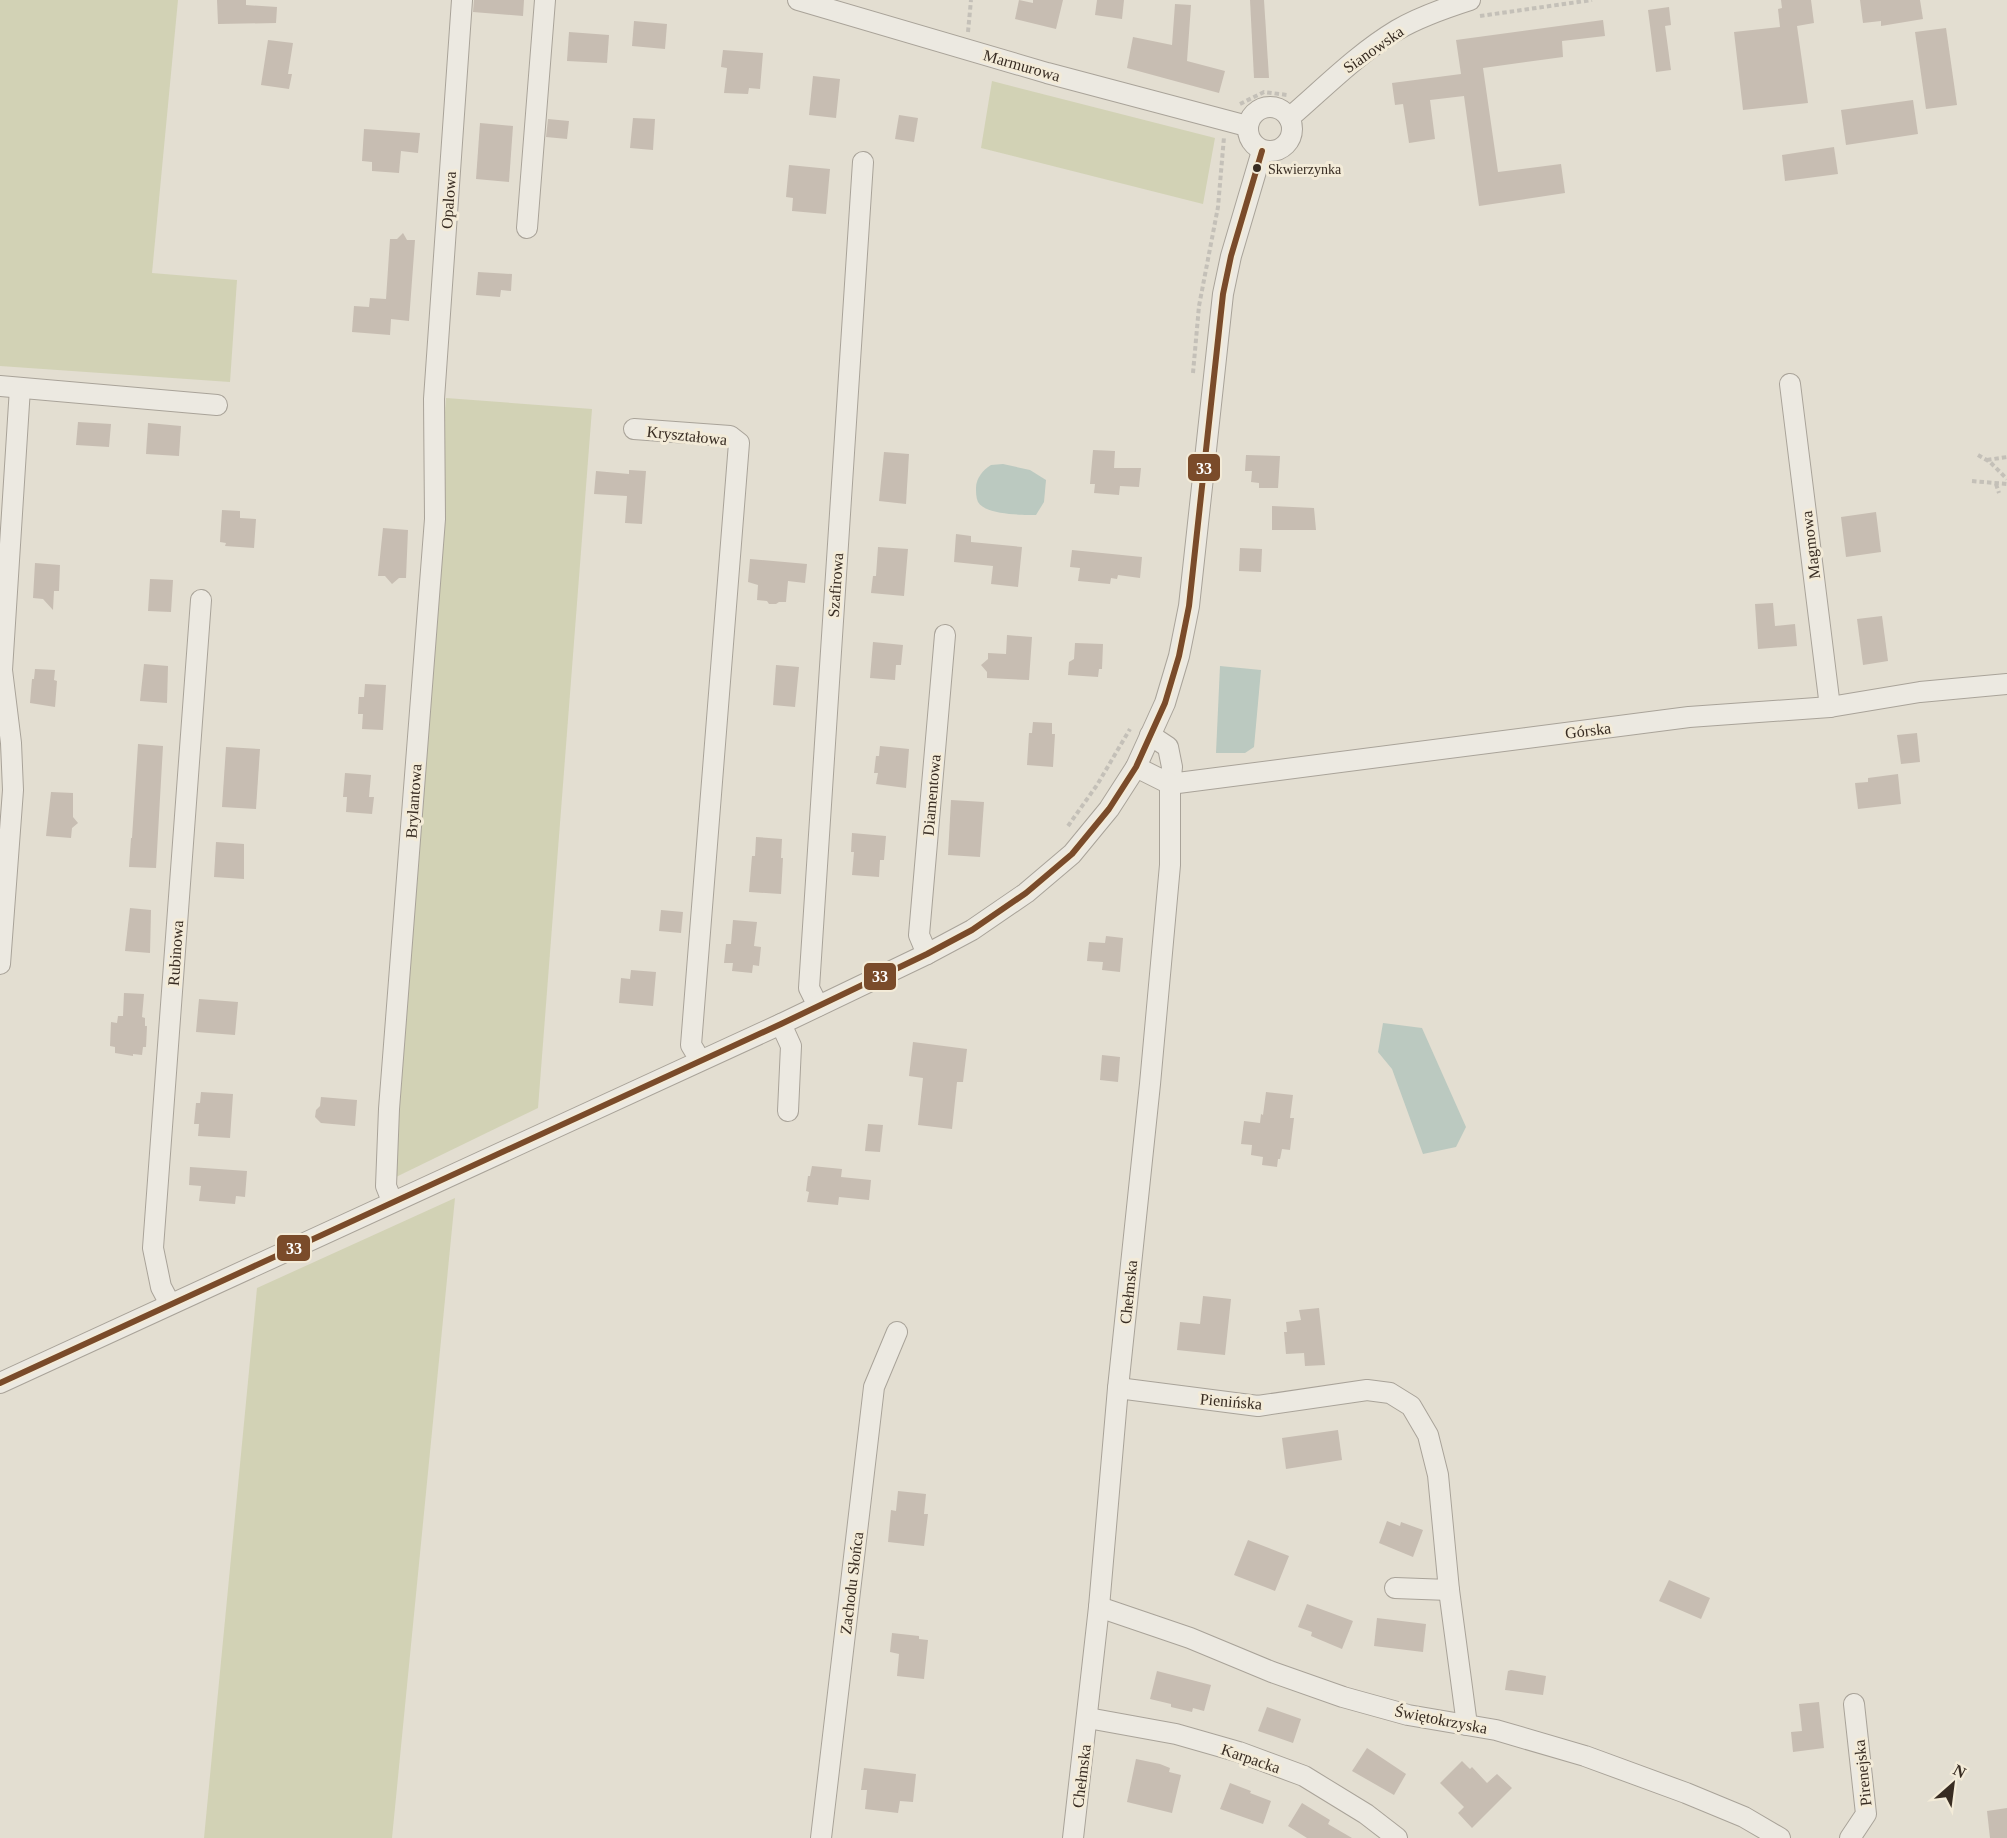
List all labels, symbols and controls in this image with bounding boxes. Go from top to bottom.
street label: Sianowska [1340,23,1407,76]
street label: Marmurowa [982,46,1062,85]
marker: Skwierzynka [1251,162,1263,174]
place label: Skwierzynka [1268,162,1342,177]
street label: Opalowa [438,171,460,230]
street label: Kryształowa [646,423,728,449]
line badge: 33 [1187,453,1221,482]
text: 33 [1196,460,1212,477]
street label: Magmowa [1798,510,1824,580]
street label: Szafirowa [825,552,846,618]
street label: Górska [1564,719,1612,742]
street label: Diamentowa [919,754,944,837]
street label: Brylantowa [402,763,426,839]
street label: Rubinowa [165,920,186,986]
line badge: 33 [863,962,897,991]
text: 33 [872,968,888,985]
line badge: 33 [276,1234,311,1262]
text: 33 [286,1240,302,1257]
street label: Chełmska [1117,1259,1140,1325]
street label: Pienińska [1199,1390,1263,1413]
street label: Zachodu Słońca [837,1531,866,1635]
street label: Świętokrzyska [1393,1701,1489,1738]
street label: Pirenejska [1851,1739,1875,1807]
street label: Karpacka [1219,1740,1283,1777]
street label: Chełmska [1069,1743,1094,1809]
north arrow [1923,1754,1983,1814]
text: N [1951,1761,1969,1782]

